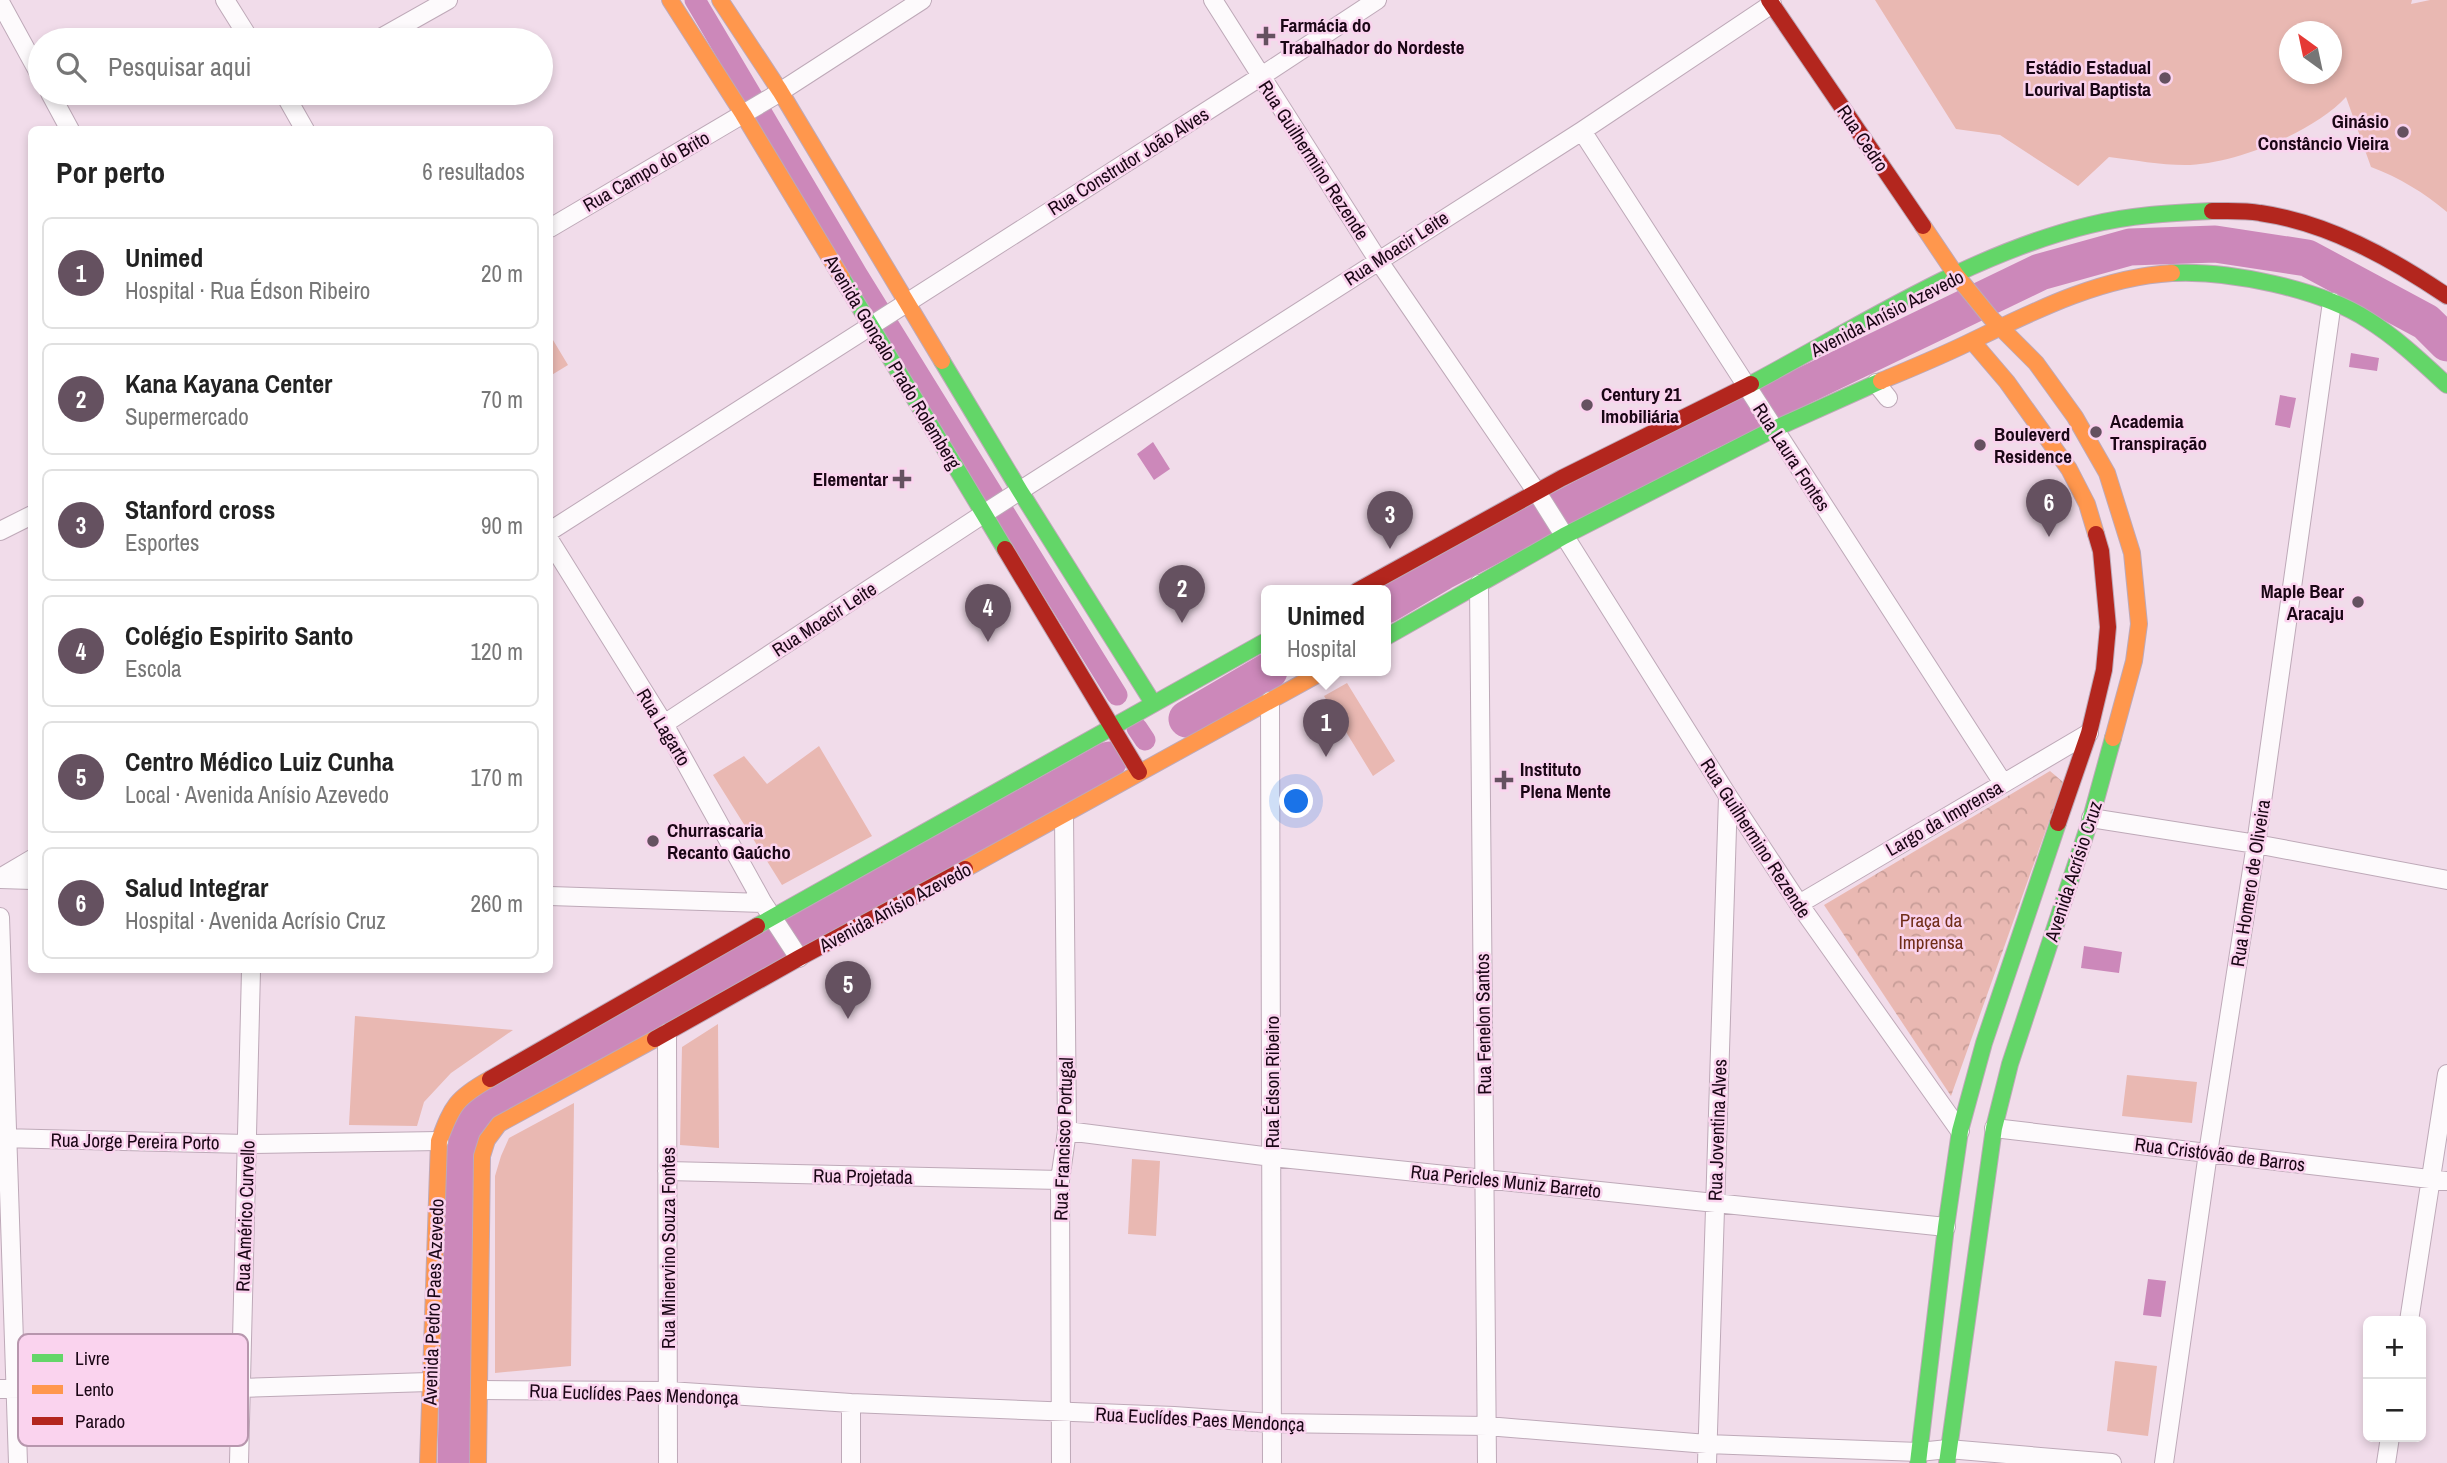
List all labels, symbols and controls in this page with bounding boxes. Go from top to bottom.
place label: Farmácia do Trabalhador do Nordeste [1280,12,1465,60]
north arrow [2279,21,2342,84]
search box [28,28,553,105]
marker: Farmácia do Trabalhador do Nordeste [1258,28,1274,44]
icon: search [52,48,90,86]
text: Pesquisar aqui [108,49,251,84]
place label: Estádio Estadual Lourival Baptista [2025,54,2151,102]
marker: Estádio Estadual Lourival Baptista [2157,70,2173,86]
street label: Rua Guilhermino Rezende [1253,75,1375,245]
street label: Rua Cedro [1831,99,1895,177]
street label: Rua Construtor João Alves [1043,101,1214,221]
place label: Ginásio Constâncio Vieira [2258,108,2389,156]
street label: Rua Campo do Brito [578,124,714,218]
marker: Ginásio Constâncio Vieira [2395,124,2411,140]
text: Por perto [56,152,165,192]
text: 6 resultados [422,156,525,187]
street label: Rua Moacir Leite [1339,205,1453,291]
text: Unimed [125,240,203,275]
street label: Avenida Gonçalo Prado Rolemberg [818,249,968,474]
text: 1 [76,258,86,289]
text: 20 m [481,258,523,289]
street label: Avenida Anísio Azevedo [1805,263,1968,363]
text: Hospital · Rua Édson Ribeiro [125,275,370,306]
text: Kana Kayana Center [125,366,332,401]
place label: Century 21 Imobiliária [1601,381,1682,429]
text: 2 [76,384,86,415]
text: 70 m [481,384,523,415]
marker: Century 21 Imobiliária [1579,397,1595,413]
street label: Rua Laura Fontes [1747,398,1837,516]
text: Supermercado [125,401,249,432]
place label: Academia Transpiração [2110,408,2207,456]
place label: Bouleverd Residence [1994,421,2072,469]
marker: Academia Transpiração [2088,424,2104,440]
marker: Bouleverd Residence [1972,437,1988,453]
place label: Elementar [813,466,888,492]
marker: Elementar [894,471,910,487]
pin: 6 [2026,479,2072,537]
pin: 3 [1367,491,1413,549]
text: Stanford cross [125,492,275,527]
text: 3 [76,510,86,541]
text: 90 m [481,510,523,541]
text: Esportes [125,527,199,558]
pin: 2 [1159,565,1205,623]
street label: Rua Moacir Leite [767,576,881,662]
place label: Maple Bear Aracaju [2261,578,2344,626]
pin: 4 [965,584,1011,642]
popup [1261,585,1391,676]
marker: Maple Bear Aracaju [2350,594,2366,610]
text: Unimed [1287,598,1365,633]
text: Colégio Espirito Santo [125,618,354,653]
text: Hospital [1287,633,1356,664]
text: 4 [76,636,86,667]
text: 120 m [471,636,523,667]
text: Escola [125,653,182,684]
street label: Rua Lagarto [631,684,697,770]
pin: 1 [1303,699,1349,757]
text: Centro Médico Luiz Cunha [125,744,394,779]
street label: Rua Guilhermino Rezende [1695,753,1817,923]
place label: Instituto Plena Mente [1520,756,1611,804]
text: 5 [76,762,86,793]
text: 170 m [471,762,523,793]
marker: Instituto Plena Mente [1494,770,1514,790]
street label: Largo da Imprensa [1881,774,2007,862]
text: Local · Avenida Anísio Azevedo [125,779,389,810]
your location [1279,784,1313,818]
street label: Avenida Acrísio Cruz [2038,797,2108,945]
street label: Rua Homero de Oliveira [2224,797,2276,968]
place label: Churrascaria Recanto Gaúcho [667,817,791,865]
marker: Churrascaria Recanto Gaúcho [645,833,661,849]
street label: Avenida Anísio Azevedo [814,856,976,959]
text: Salud Integrar [125,870,268,905]
text: 6 [76,888,86,919]
text: 260 m [471,888,523,919]
text: Hospital · Avenida Acrísio Cruz [125,905,386,936]
park label: Praça da Imprensa [1899,907,1964,955]
street label: Rua Fenelon Santos [1469,953,1497,1095]
pin: 5 [825,961,871,1019]
street label: Rua Édson Ribeiro [1259,1016,1285,1148]
street label: Rua Francisco Portugal [1047,1057,1079,1221]
street label: Rua Joventina Alves [1702,1058,1732,1201]
street label: Rua Jorge Pereira Porto [50,1127,220,1155]
street label: Rua Cristóvão de Barros [2133,1131,2307,1177]
street label: Rua Américo Curvello [229,1140,261,1292]
street label: Rua Minervino Souza Fontes [655,1147,681,1349]
street label: Rua Pericles Muniz Barreto [1409,1158,1603,1204]
street label: Rua Projetada [813,1162,913,1190]
street label: Avenida Pedro Paes Azevedo [416,1198,450,1407]
map controls [2363,1316,2426,1442]
button: + [2363,1316,2426,1379]
legend [18,1334,248,1446]
text: Livre [75,1345,110,1371]
text: Lento [75,1376,114,1402]
street label: Rua Euclídes Paes Mendonça [529,1377,740,1411]
button: − [2363,1379,2426,1442]
street label: Rua Euclídes Paes Mendonça [1095,1401,1306,1437]
text: Parado [75,1408,125,1434]

